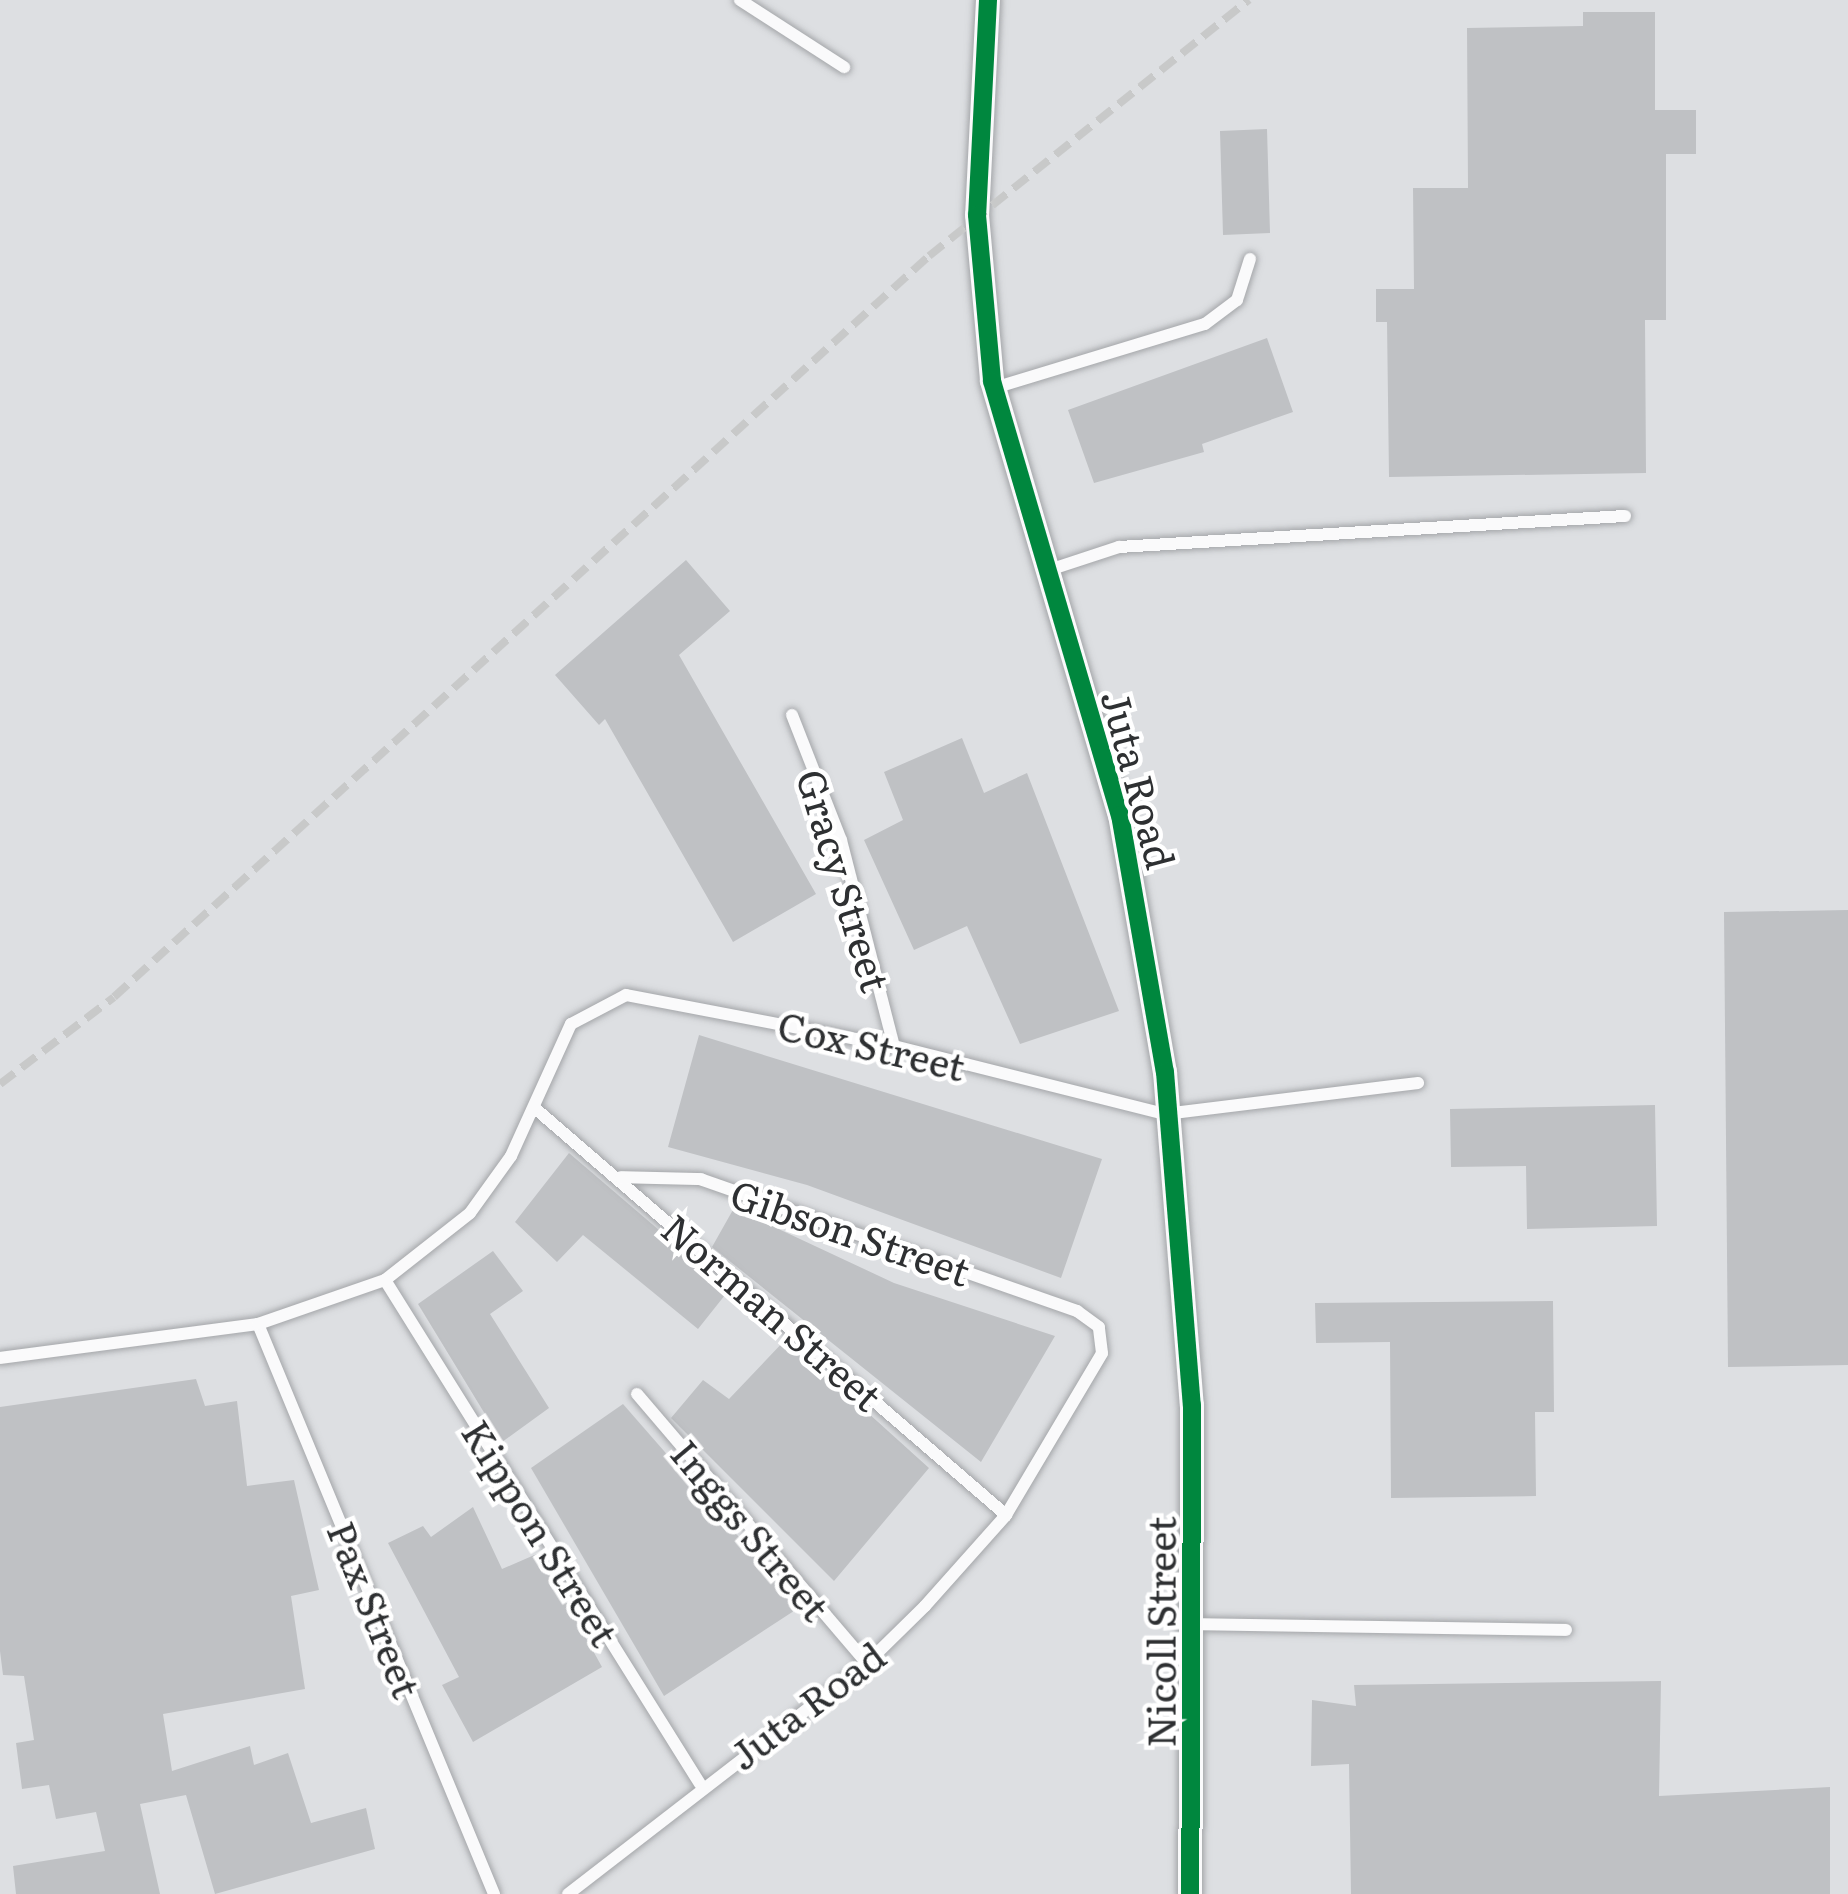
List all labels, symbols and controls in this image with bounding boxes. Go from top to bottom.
street label: Juta Road [1094,685,1186,873]
street label: Gracy Street [789,763,901,997]
street label: Cox Street [774,1000,970,1088]
street label: Gibson Street [725,1168,977,1294]
street label: Norman Street [654,1203,892,1419]
street label: Kippon Street [454,1410,630,1654]
street label: Inggs Street [663,1429,841,1629]
street label: Pax Street [319,1514,433,1704]
street label: Nicoll Street [1136,1516,1182,1748]
street label: Juta Road [719,1630,893,1778]

